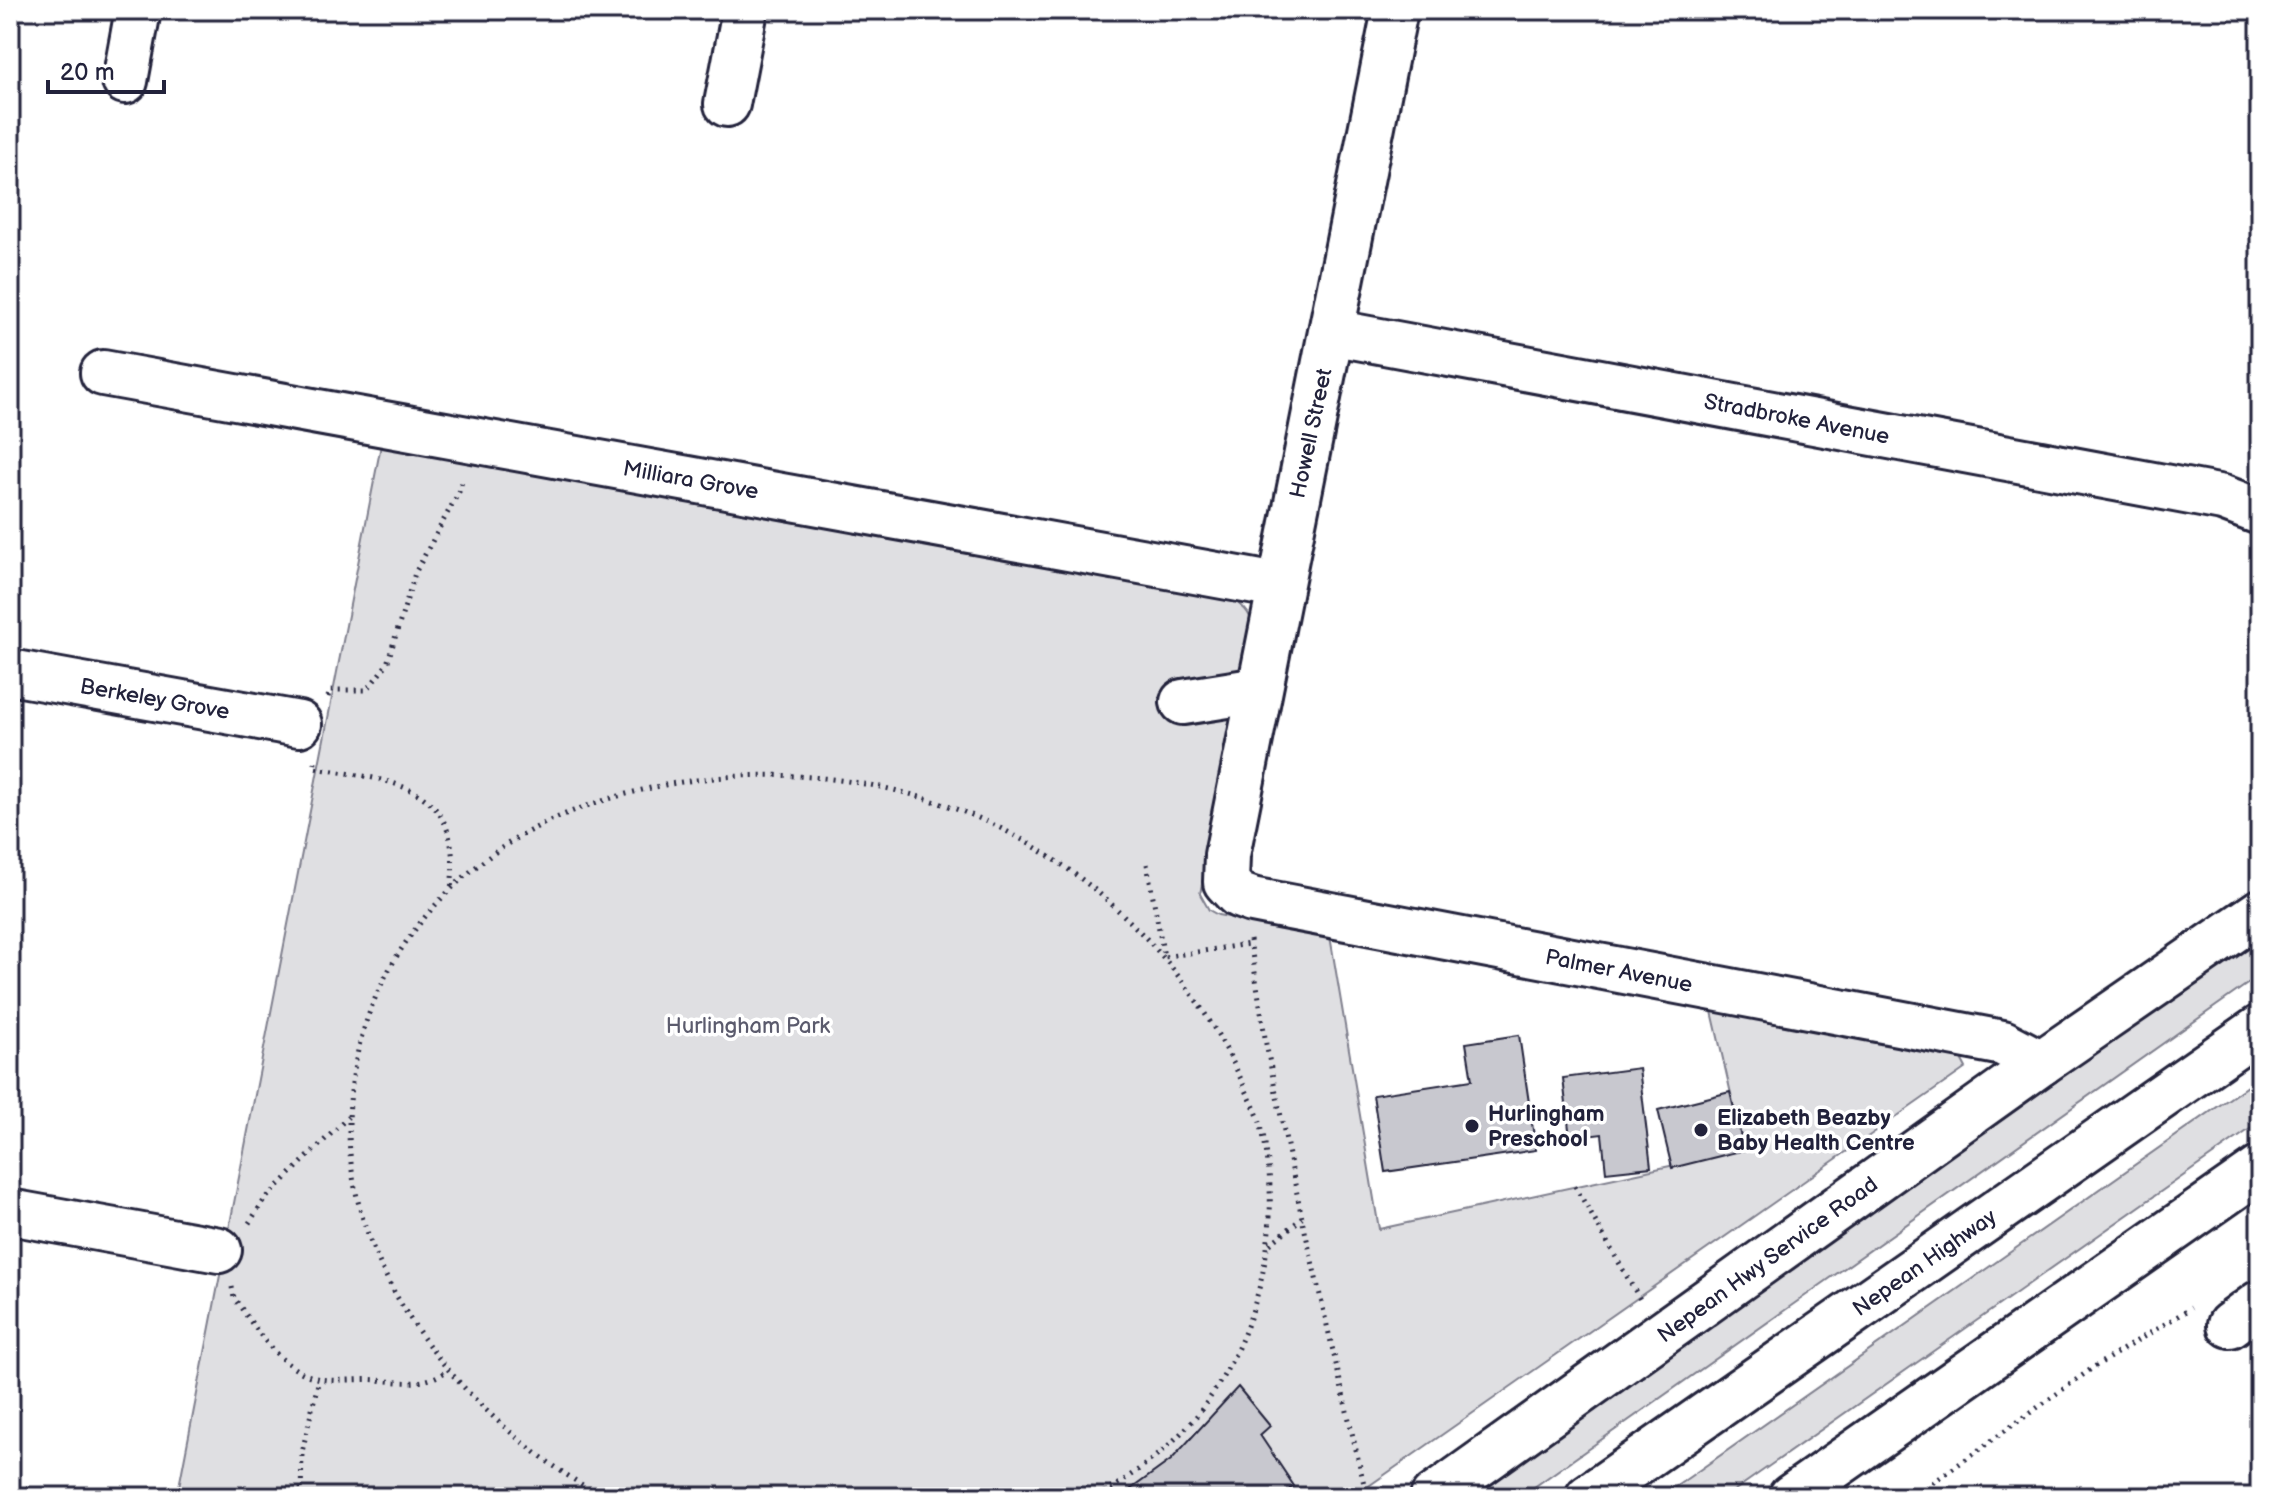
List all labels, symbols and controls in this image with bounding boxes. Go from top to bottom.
scale bar [48,44,164,94]
text: 20 m [60,58,115,87]
street label: Howell Street [1285,366,1338,501]
street label: Stradbroke Avenue [1702,388,1892,451]
street label: Milliara Grove [621,455,761,506]
street label: Berkeley Grove [78,673,232,726]
street label: Palmer Avenue [1543,944,1695,999]
park label: Hurlingham Park [666,1013,830,1040]
place label: Hurlingham Preschool [1488,1101,1604,1153]
place label: Elizabeth Beazby Baby Health Centre [1717,1105,1915,1157]
marker: Hurlingham Preschool [1463,1117,1481,1135]
marker: Elizabeth Beazby Baby Health Centre [1692,1121,1710,1139]
street label: Nepean Hwy Service Road [1653,1171,1883,1349]
street label: Nepean Highway [1848,1204,2002,1323]

